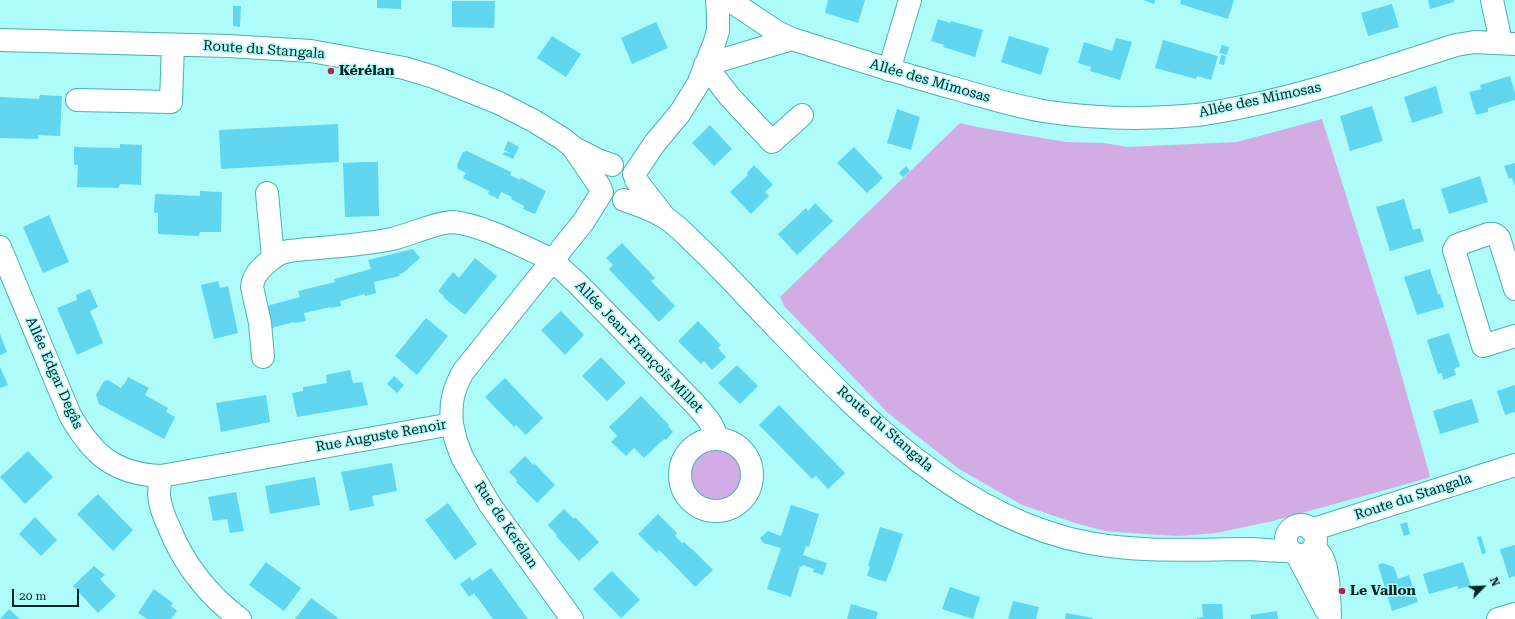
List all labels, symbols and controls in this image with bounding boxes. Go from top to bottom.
street label: Route du Stangala [203,37,325,63]
street label: Allée des Mimosas [868,56,992,106]
place label: Kérélan [339,63,394,79]
marker: Kérélan [326,66,336,76]
street label: Allée des Mimosas [1197,79,1323,121]
street label: Allée Jean-François Millet [572,278,706,416]
street label: Allée Edgar Degâs [22,314,86,432]
street label: Route du Stangala [833,383,937,475]
street label: Rue Auguste Renoir [314,416,448,456]
street label: Route du Stangala [1352,470,1474,524]
street label: Rue de Kerélan [471,478,541,572]
north arrow [1463,567,1503,607]
text: N [1487,575,1502,588]
scale bar [14,581,81,607]
place label: Le Vallon [1350,583,1416,599]
marker: Le Vallon [1337,586,1347,596]
text: 20 m [19,589,46,603]

